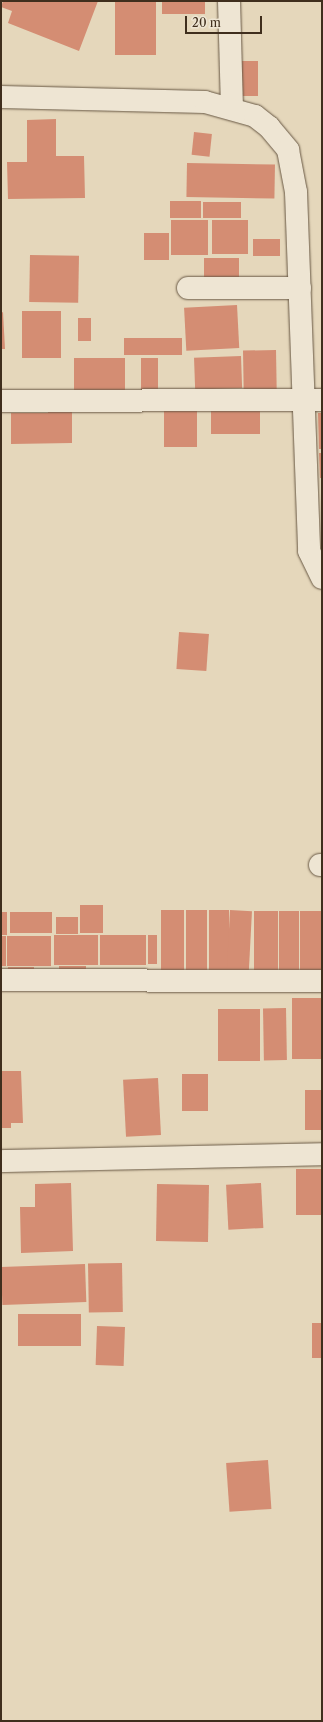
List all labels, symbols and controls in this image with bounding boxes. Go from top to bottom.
scale bar [187,8,264,34]
text: 20 m [192,15,221,30]

